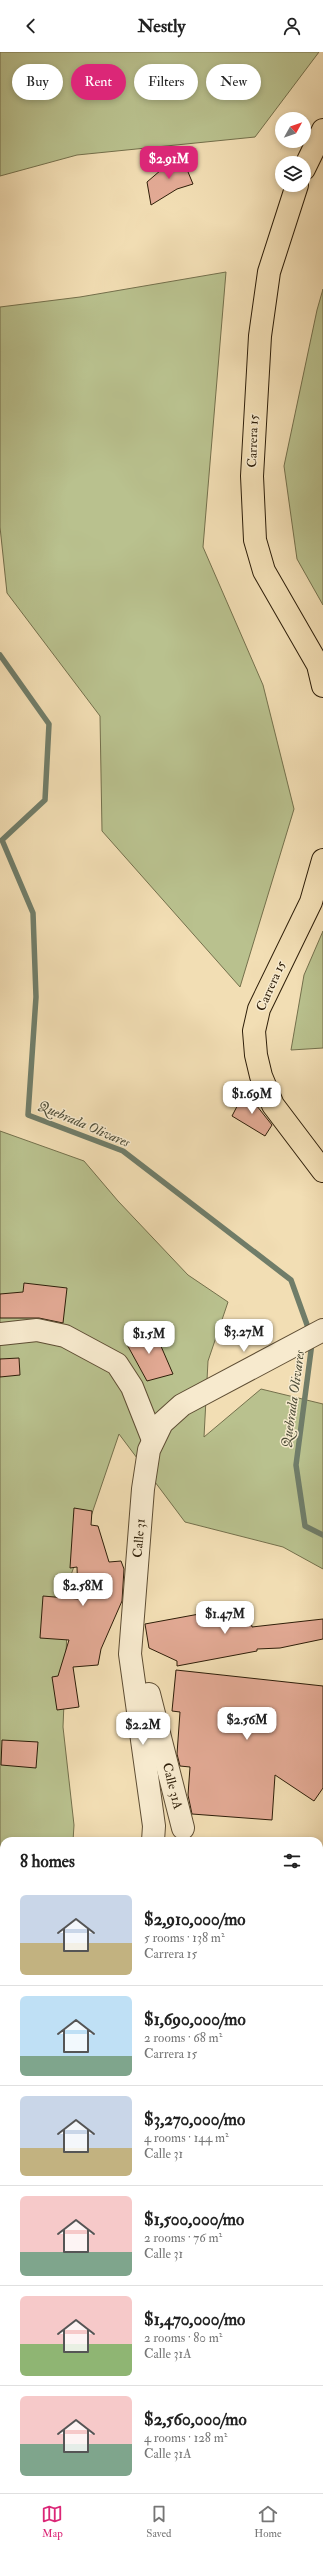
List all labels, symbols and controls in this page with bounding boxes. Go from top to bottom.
icon: back [20,15,42,37]
text: Nestly [138,15,185,38]
icon: person [281,15,303,37]
chip: Buy [12,64,63,100]
chip: Rent [71,64,126,100]
chip: Filters [134,64,198,100]
chip: New [206,64,261,100]
north arrow [275,112,311,148]
map controls [275,112,311,192]
pin: $2.91M [136,146,202,180]
text: $2.91M [149,151,189,167]
button: layers [275,156,311,192]
street label: Carrera 15 [244,414,262,468]
street label: Carrera 15 [253,958,289,1014]
pin: $1.69M [219,1081,285,1115]
text: $1.69M [232,1086,272,1102]
water label: Quebrada Olivares [35,1097,134,1152]
pin: $3.27M [211,1319,277,1353]
pin: $1.5M [121,1321,177,1355]
text: $3.27M [224,1324,264,1340]
text: $1.5M [133,1326,165,1342]
water label: Quebrada Olivares [278,1348,309,1449]
street label: Calle 31 [130,1517,149,1558]
pin: $2.58M [50,1573,116,1607]
text: $2.58M [63,1578,103,1594]
pin: $1.47M [192,1601,258,1635]
text: $1.47M [205,1606,245,1622]
pin: $2.56M [214,1707,280,1741]
pin: $2.2M [115,1712,171,1746]
text: $2.56M [226,1712,268,1728]
text: $2.2M [125,1717,161,1733]
street label: Calle 31A [159,1761,186,1812]
icon: filters [281,1850,303,1872]
text: 8 homes [20,1851,75,1872]
text: $2,910,000/mo [144,1909,246,1930]
icon: home [52,1911,100,1959]
text: 5 rooms · 138 m² [144,1930,225,1946]
text: Carrera 15 [144,1946,197,1962]
text: $1,690,000/mo [144,2009,246,2030]
icon: home [52,2012,100,2060]
text: 2 rooms · 68 m² [144,2030,222,2046]
text: Carrera 15 [144,2046,197,2062]
text: $3,270,000/mo [144,2109,245,2130]
icon: home [52,2112,100,2160]
text: 4 rooms · 144 m² [144,2130,229,2146]
text: Calle 31 [144,2146,183,2162]
text: $1,500,000/mo [144,2209,244,2230]
icon: home [52,2212,100,2260]
text: 2 rooms · 76 m² [144,2230,222,2246]
text: Calle 31 [144,2246,183,2262]
text: $1,470,000/mo [144,2309,245,2330]
icon: home [52,2312,100,2360]
text: 2 rooms · 80 m² [144,2330,222,2346]
text: Calle 31A [144,2346,191,2362]
text: $2,560,000/mo [144,2409,247,2430]
icon: home [52,2412,100,2460]
text: 4 rooms · 128 m² [144,2430,227,2446]
text: Calle 31A [144,2446,191,2462]
tab: Map [41,2503,63,2540]
tab: Saved [146,2503,171,2540]
tab: Home [254,2503,282,2540]

